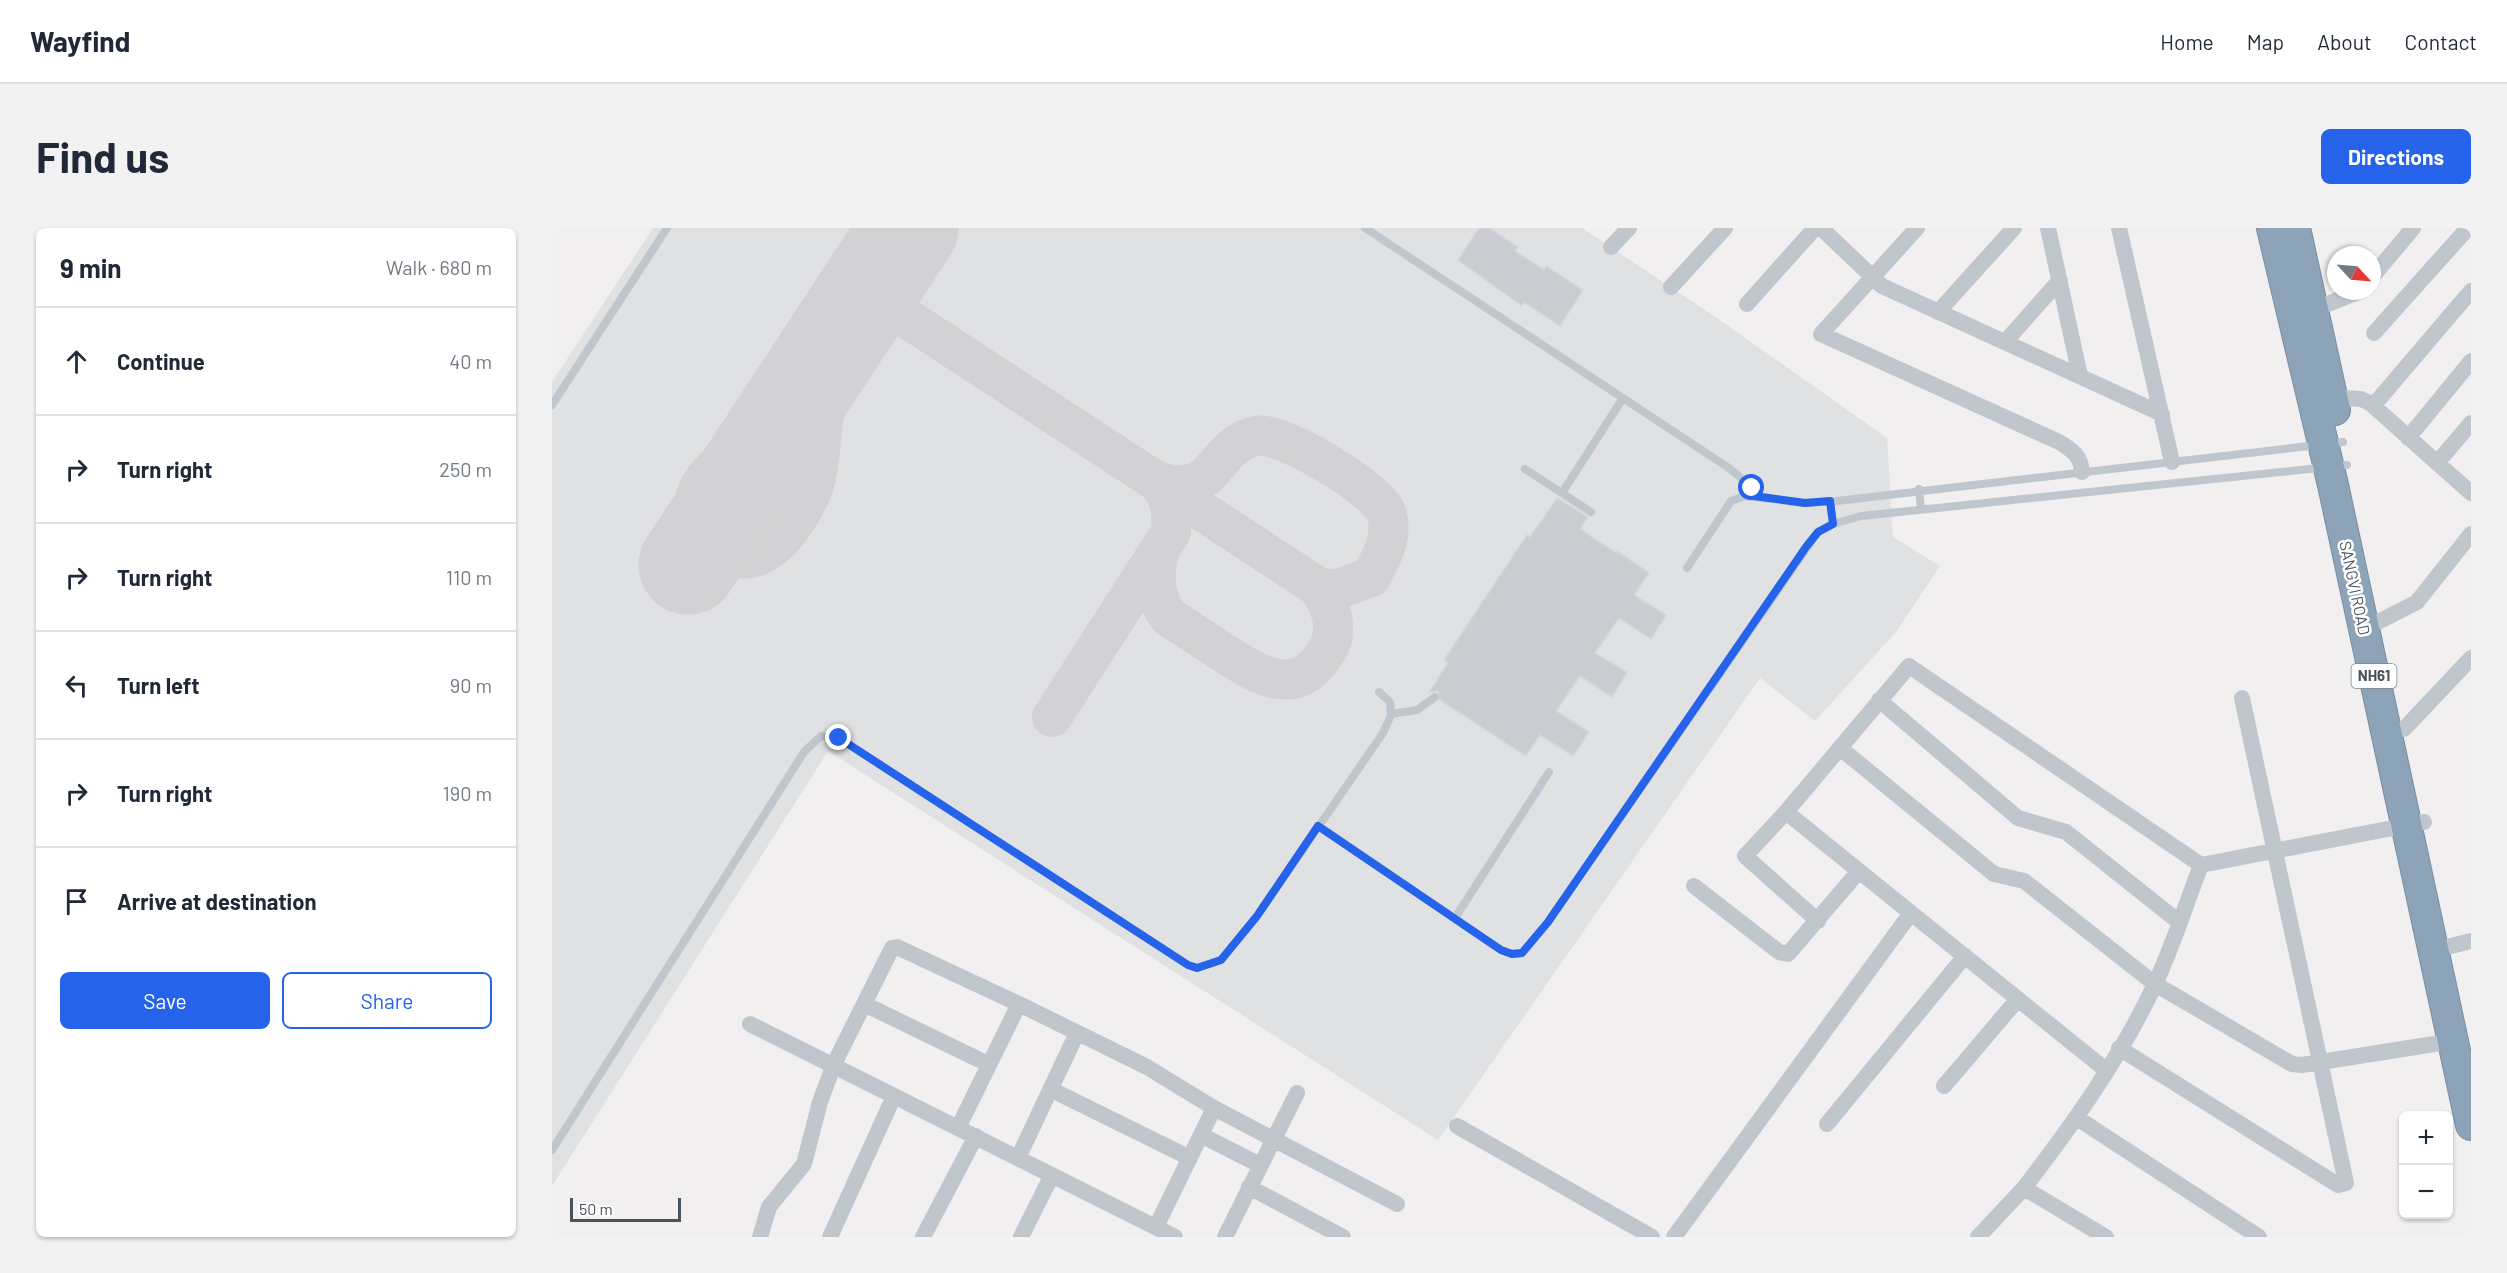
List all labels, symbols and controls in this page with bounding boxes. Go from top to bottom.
text: Wayfind [30,24,130,58]
text: Home [2160,29,2214,54]
text: Map [2247,29,2284,54]
text: About [2317,29,2372,54]
text: Contact [2405,29,2477,54]
button: Directions [2321,129,2471,184]
text: Find us [36,131,169,181]
north arrow [2327,246,2381,300]
text: 9 min [60,252,122,283]
text: Walk · 680 m [386,255,492,279]
icon: ahead [60,345,93,378]
text: Continue [117,348,205,374]
text: 40 m [449,349,492,373]
icon: right [60,453,93,486]
text: Turn right [117,456,212,482]
text: 250 m [439,457,492,481]
route start [1738,474,1764,500]
street label: SANGVI ROAD [2336,539,2375,637]
icon: right [60,561,93,594]
text: Turn right [117,564,212,590]
text: 110 m [446,565,492,589]
road number: NH61 [2352,664,2396,688]
icon: left [60,669,93,702]
text: Turn left [117,672,200,698]
text: 90 m [450,673,492,697]
route end [825,724,851,750]
icon: right [60,777,93,810]
text: Turn right [117,780,212,806]
text: 190 m [443,781,492,805]
icon: arrive [60,885,93,918]
text: Arrive at destination [117,888,316,914]
button: Save [60,972,270,1029]
button: Share [282,972,492,1029]
map controls [2399,1111,2453,1219]
button: + [2399,1111,2453,1165]
button: − [2399,1165,2453,1219]
scale bar [570,1195,681,1222]
text: 50 m [579,1199,613,1218]

